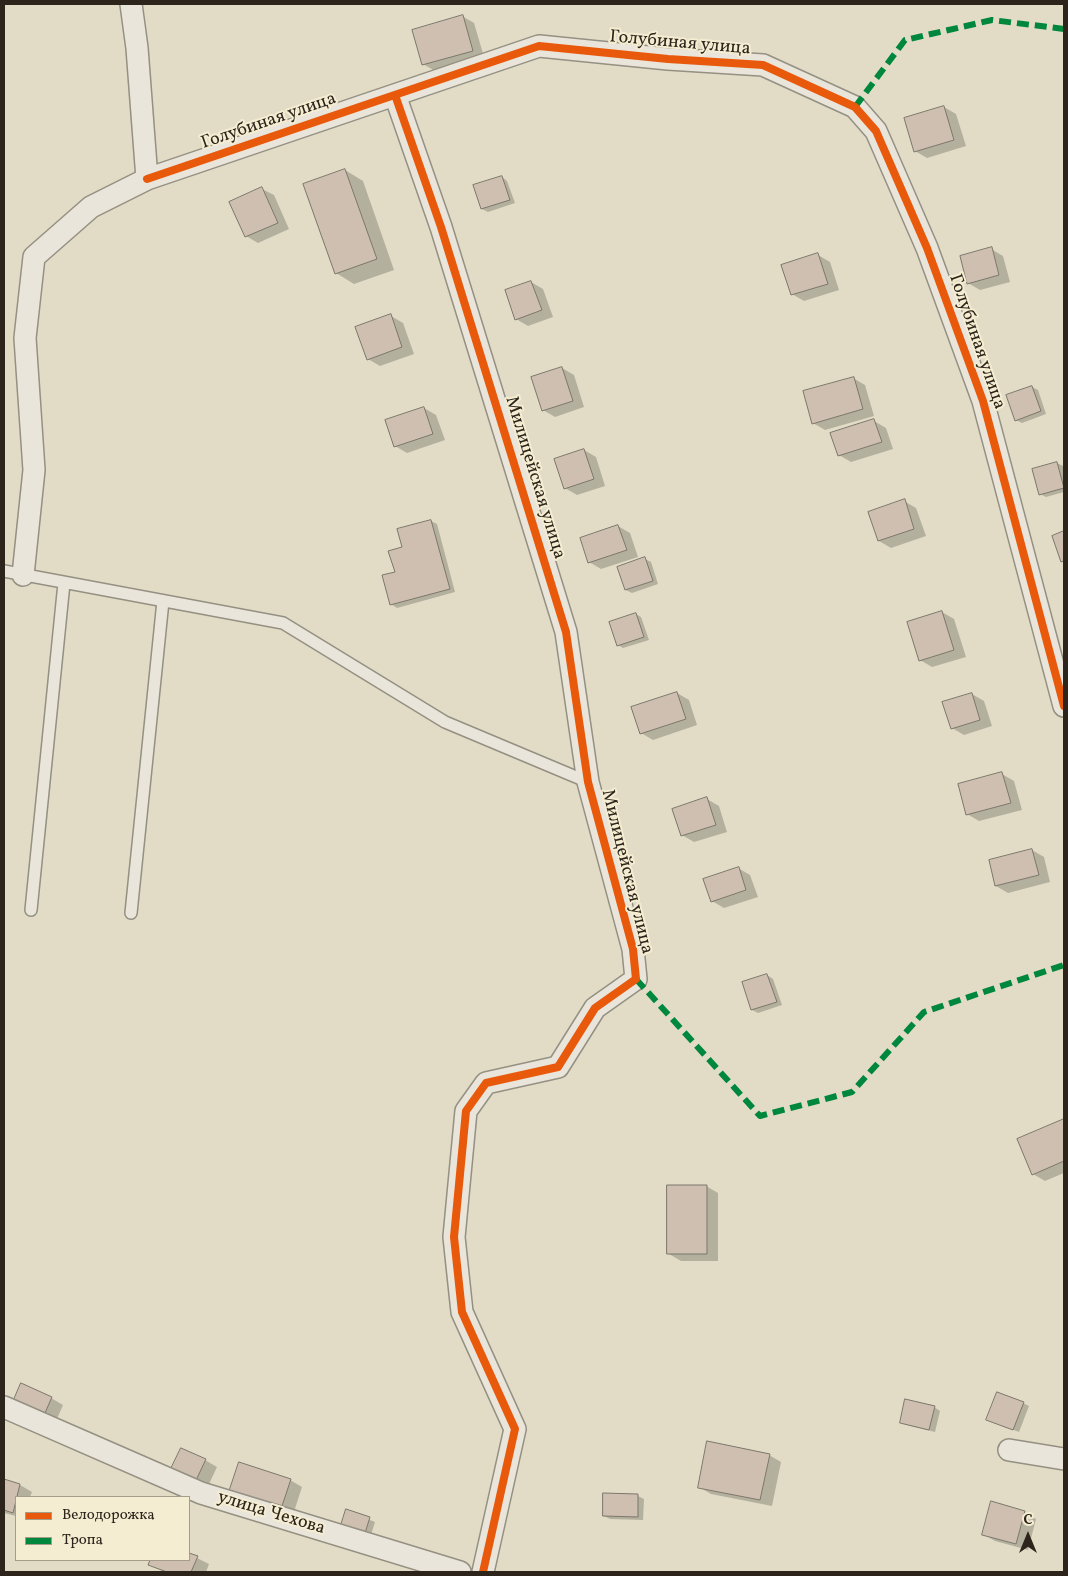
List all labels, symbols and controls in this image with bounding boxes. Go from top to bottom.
street label: Голубиная улица [609,27,751,61]
street label: Голубиная улица [199,89,339,155]
street label: Голубиная улица [943,272,1009,412]
street label: Милицейская улица [499,394,569,562]
street label: Милицейская улица [595,787,657,957]
street label: улица Чехова [215,1487,327,1541]
legend [15,1496,190,1561]
text: Велодорожка [62,1505,155,1526]
north arrow [1003,1511,1053,1561]
text: С [1023,1511,1033,1530]
text: Тропа [62,1530,103,1551]

